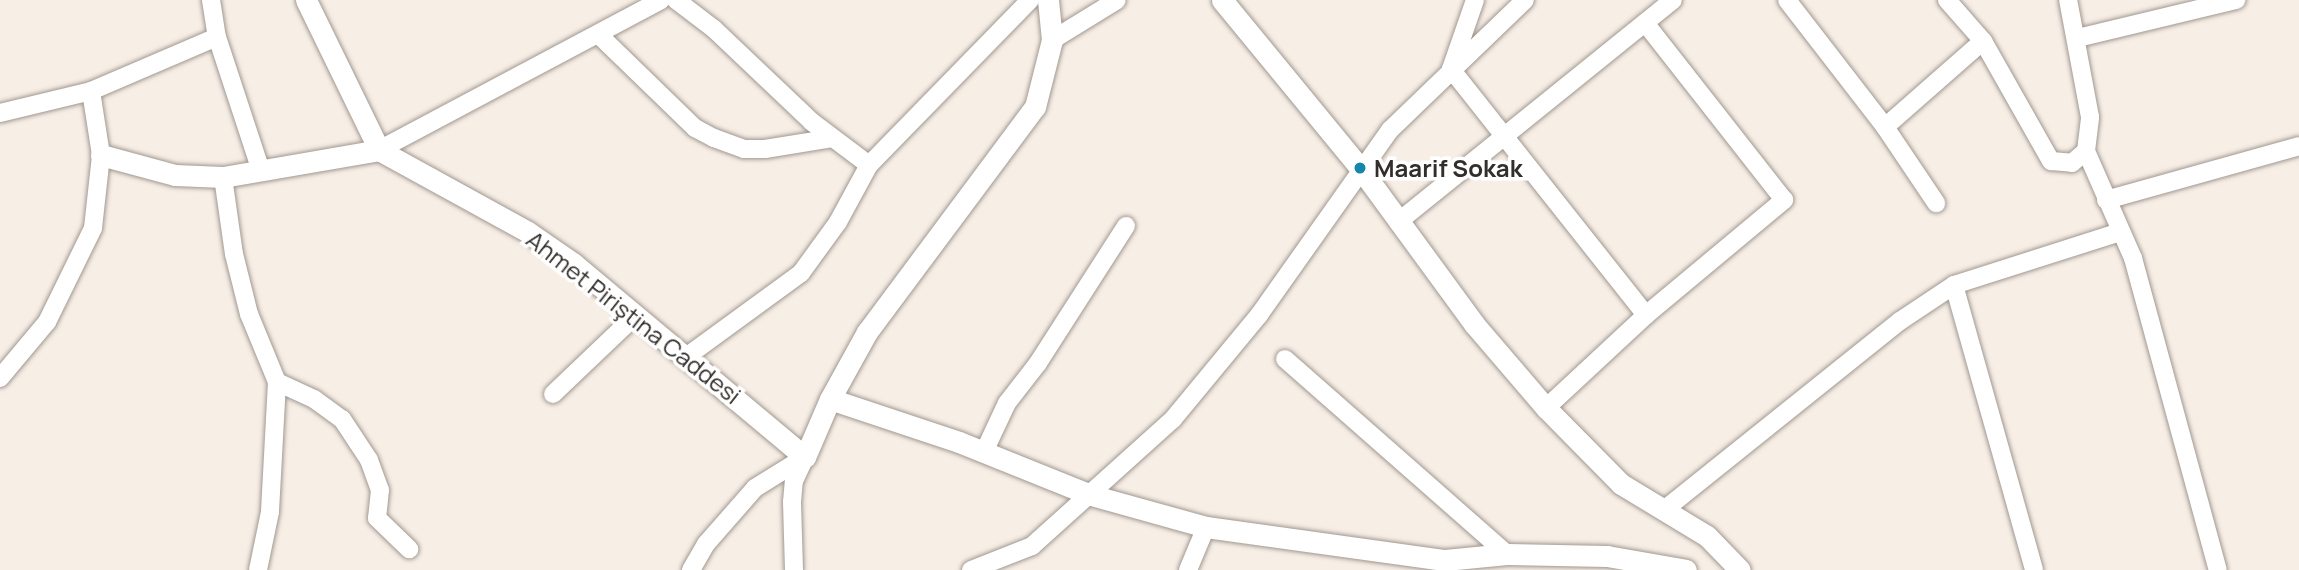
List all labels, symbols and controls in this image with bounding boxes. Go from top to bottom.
place label: Maarif Sokak [1374,154,1523,182]
marker: Maarif Sokak [1352,160,1368,176]
street label: Ahmet Piriştina Caddesi [521,224,747,410]

